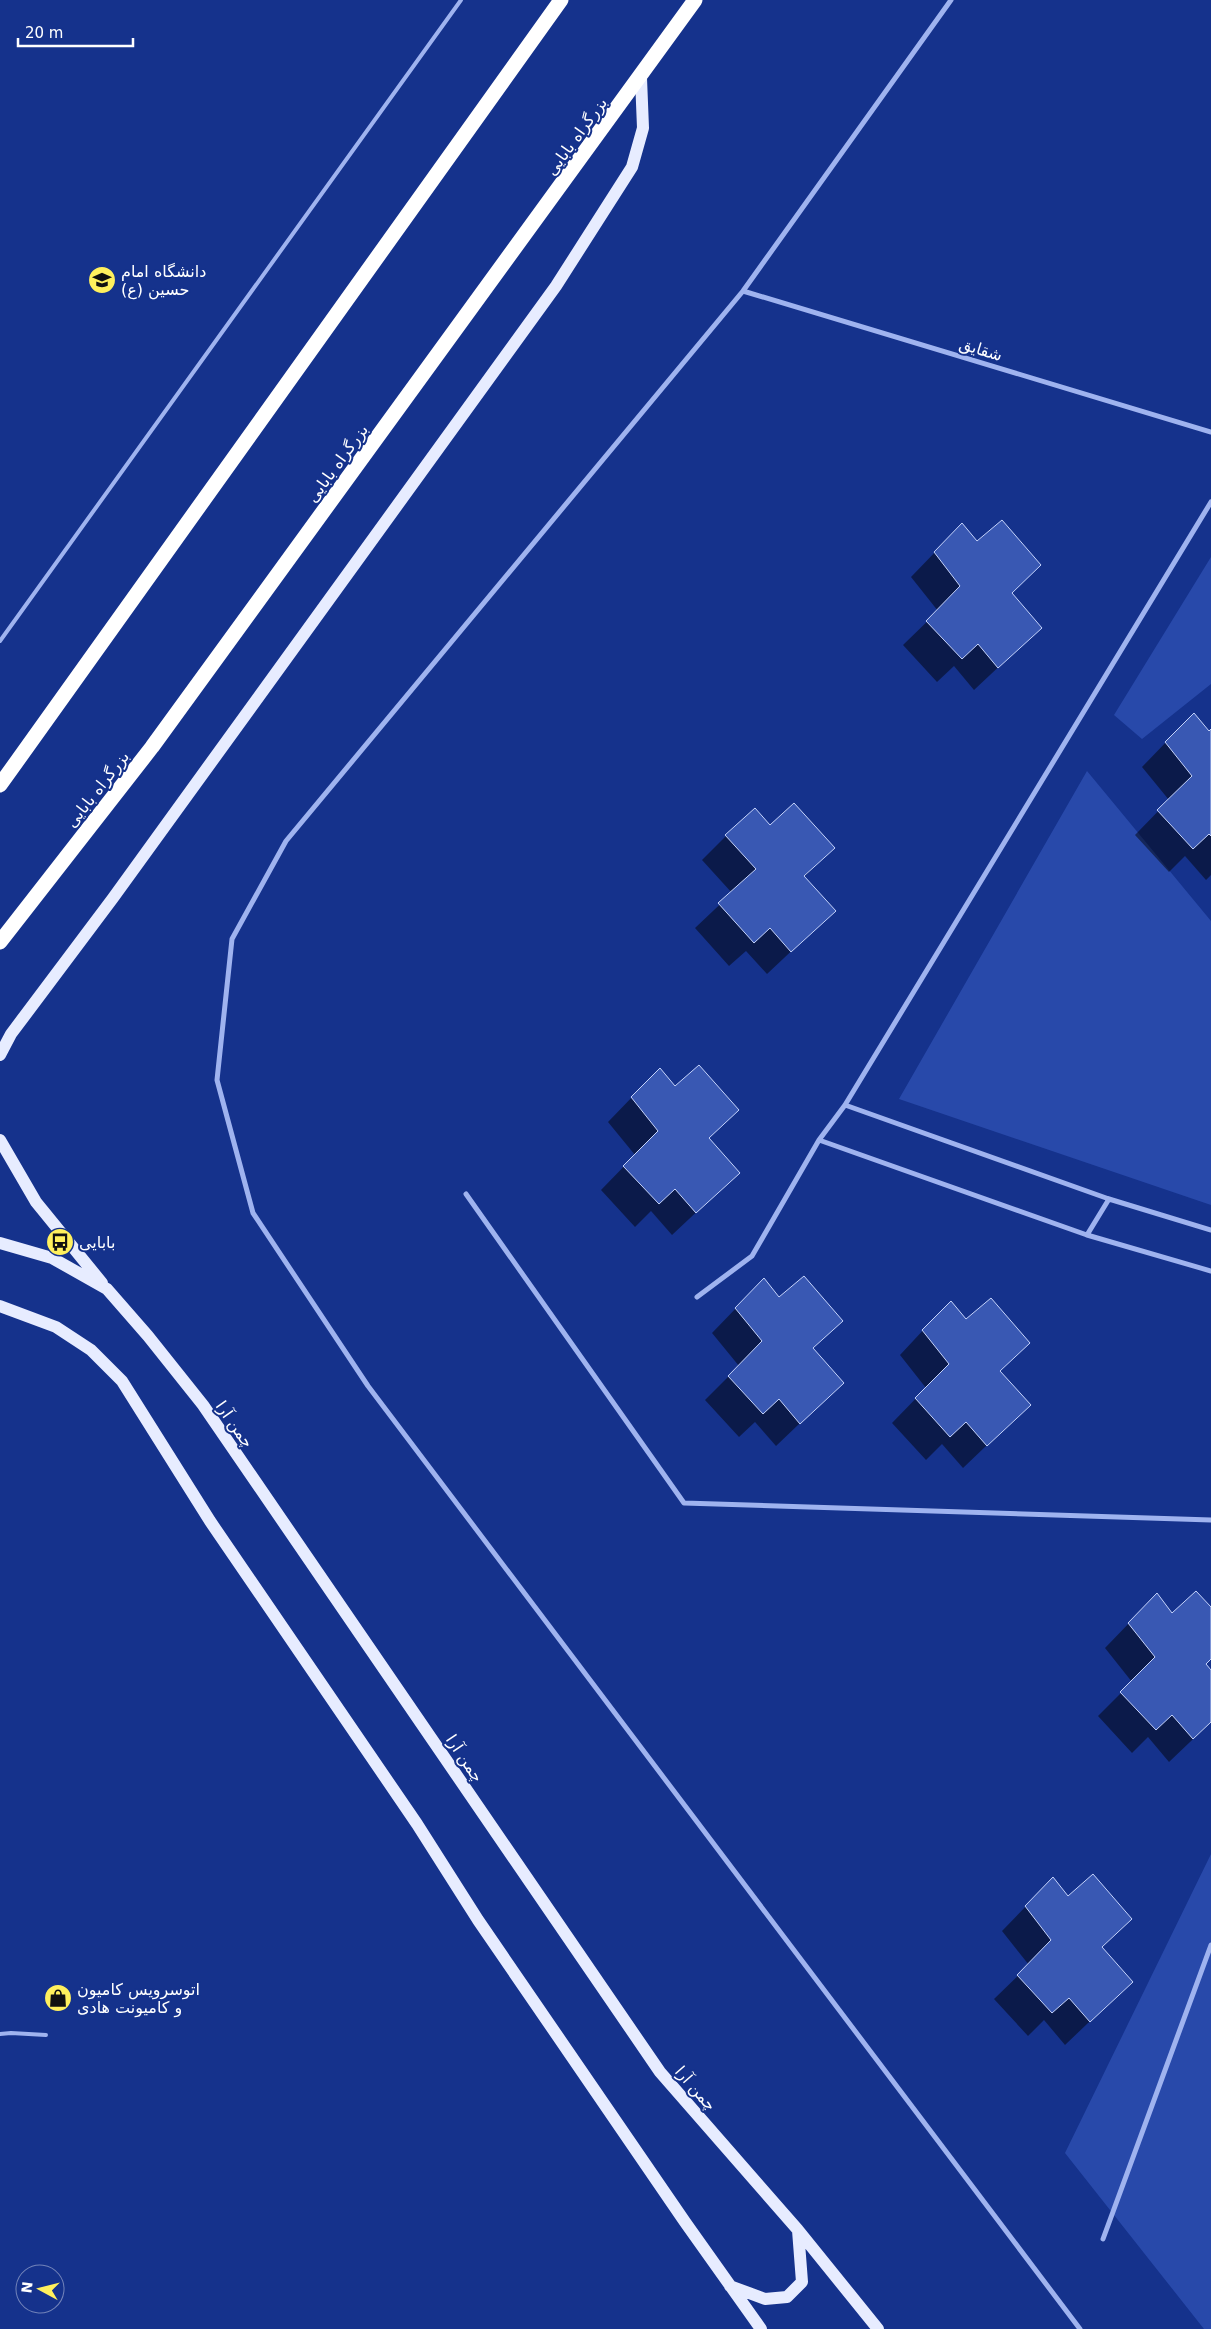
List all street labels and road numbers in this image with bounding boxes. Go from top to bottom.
street label: بزرگراه بابایی [542,94,612,180]
street label: شقایق [957,334,1005,366]
street label: بزرگراه بابایی [303,421,373,507]
street label: بزرگراه بابایی [62,747,134,832]
street label: چمن آرا [211,1397,258,1452]
street label: چمن آرا [441,1731,487,1786]
street label: چمن آرا [670,2062,720,2115]

